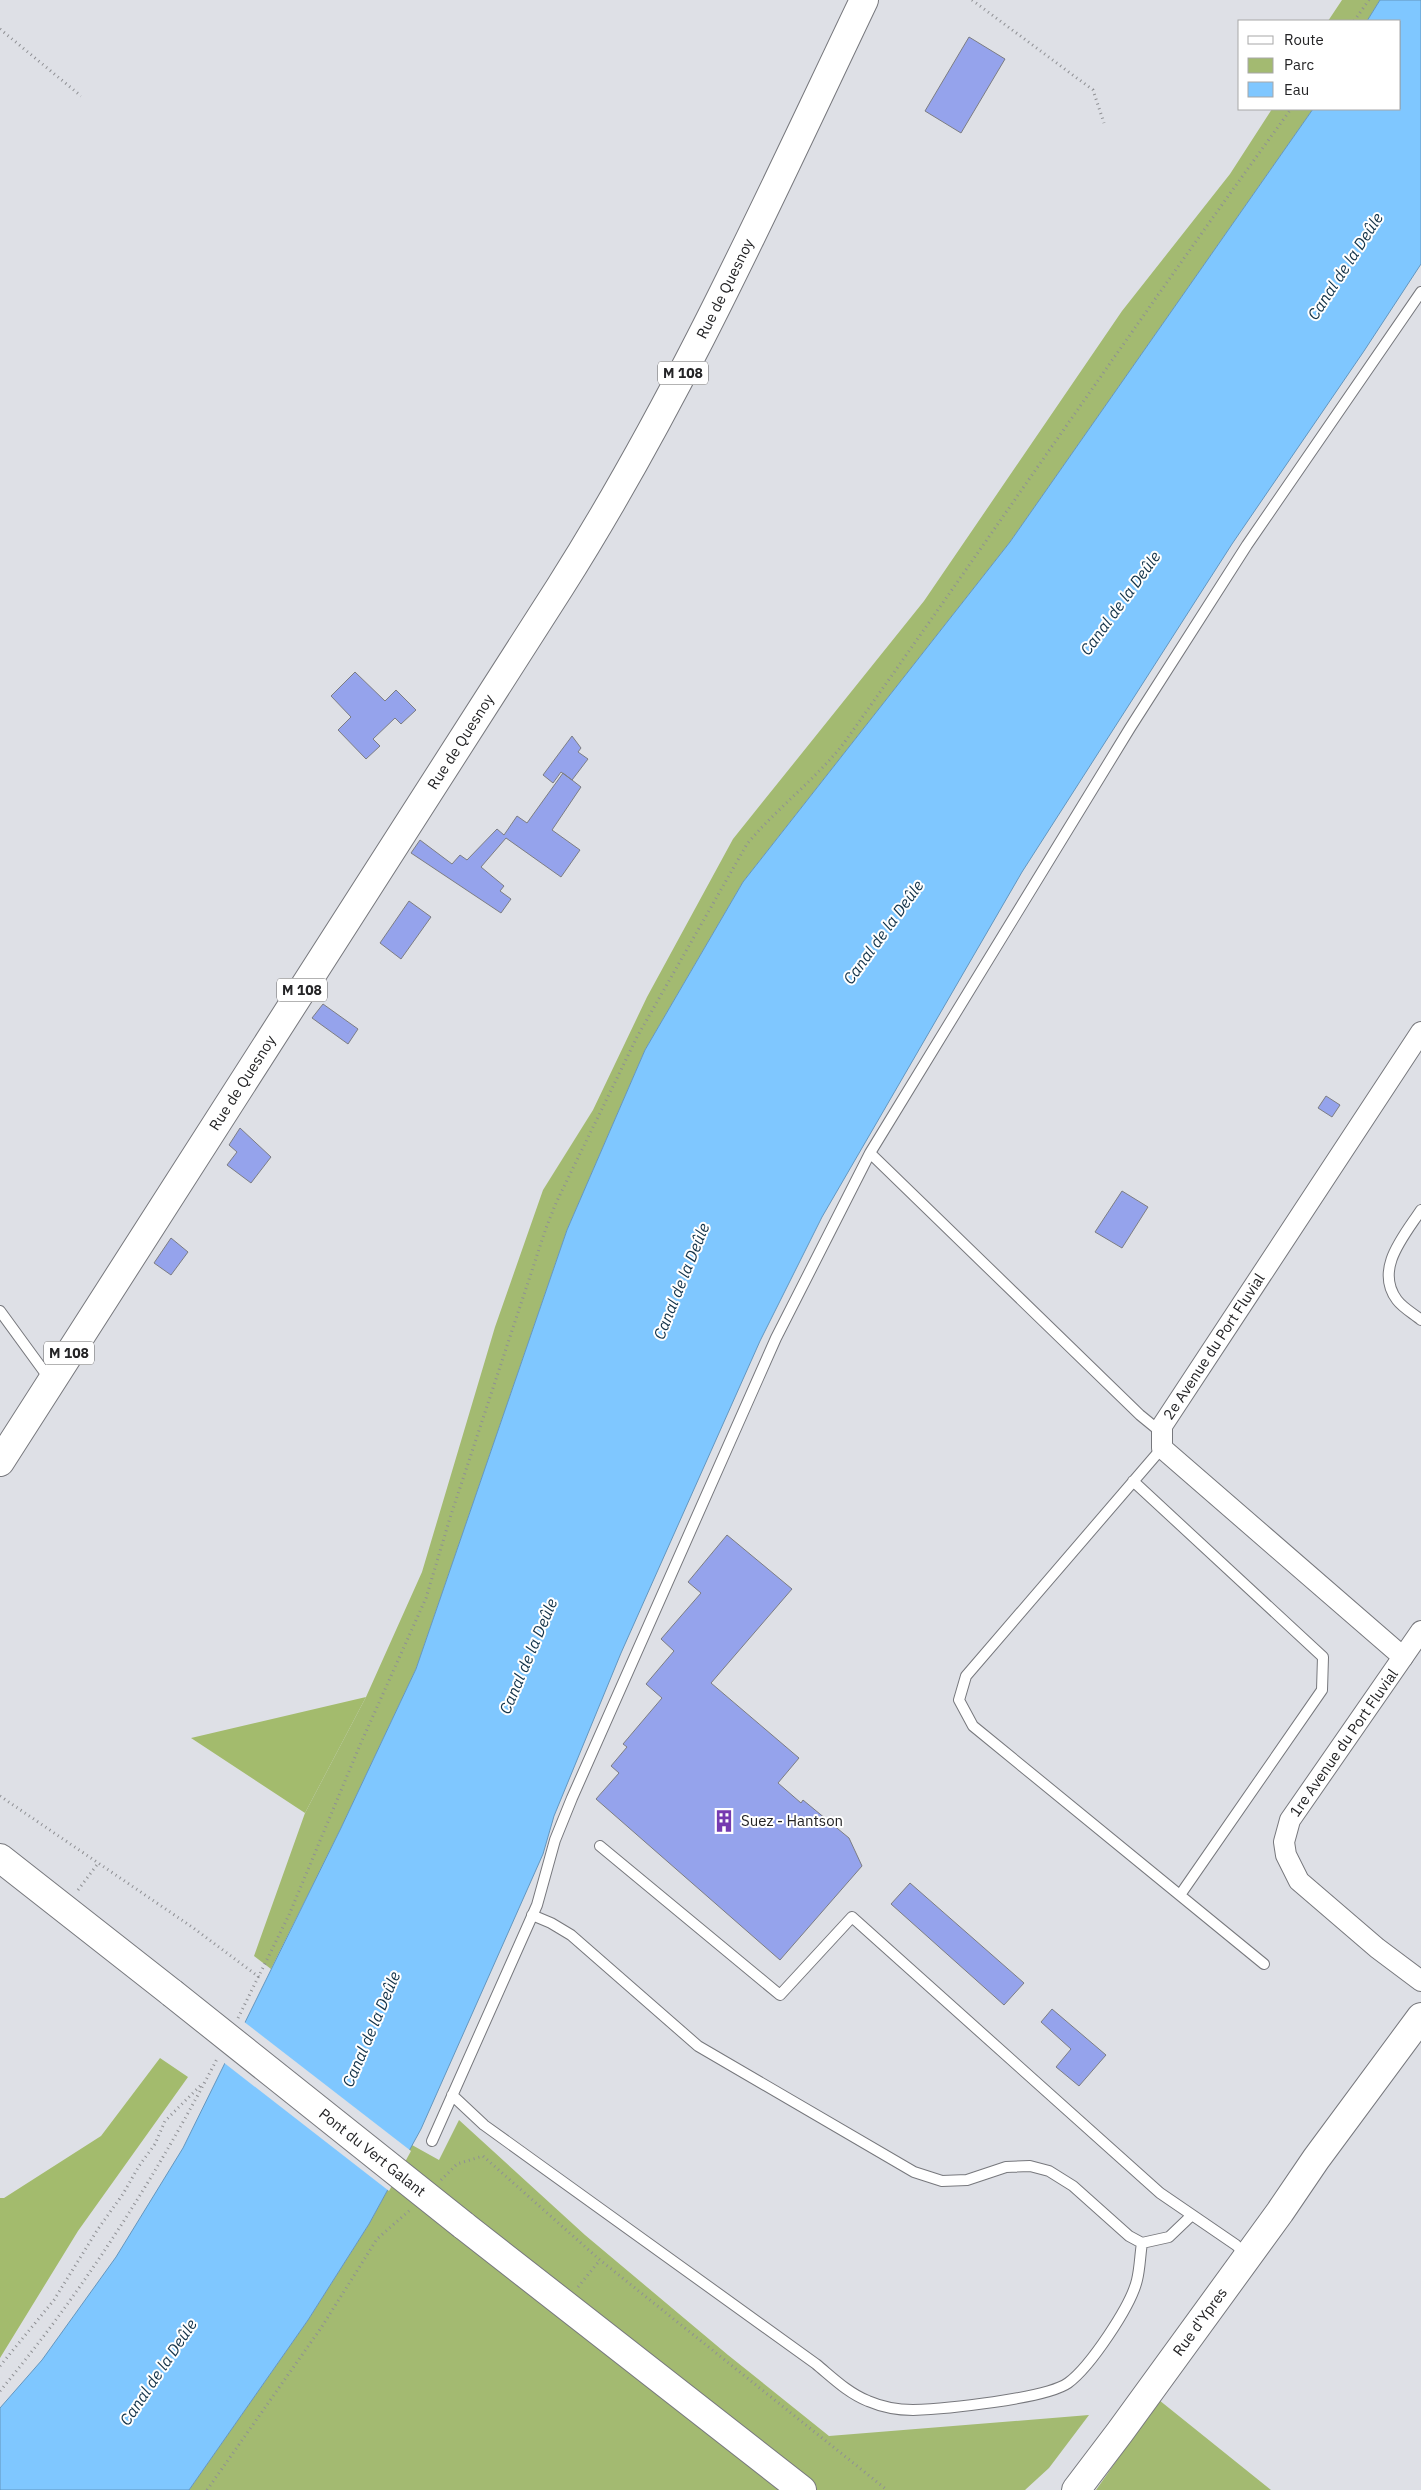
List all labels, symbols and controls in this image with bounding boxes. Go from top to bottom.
legend [1238,20,1401,110]
text: Route [1284,30,1324,49]
text: Parc [1284,55,1314,74]
text: Eau [1284,80,1309,99]
water label: Canal de la Deûle [1303,209,1387,323]
street label: Rue de Quesnoy [692,235,758,342]
road number: M 108 [658,362,708,384]
water label: Canal de la Deûle [1076,547,1164,659]
street label: Rue de Quesnoy [423,690,498,793]
water label: Canal de la Deûle [839,876,927,988]
road number: M 108 [277,978,327,1002]
street label: Rue de Quesnoy [205,1031,280,1134]
water label: Canal de la Deûle [649,1220,713,1342]
street label: 2e Avenue du Port Fluvial [1159,1270,1269,1423]
road number: M 108 [44,1342,94,1365]
water label: Canal de la Deûle [495,1595,561,1717]
street label: 1re Avenue du Port Fluvial [1285,1665,1402,1820]
building icon: Suez - Hantson [711,1808,737,1834]
place label: Suez - Hantson [741,1811,843,1830]
water label: Canal de la Deûle [338,1968,404,2090]
street label: Pont du Vert Galant [315,2104,430,2200]
street label: Rue d'Ypres [1168,2283,1231,2360]
water label: Canal de la Deûle [115,2315,201,2429]

